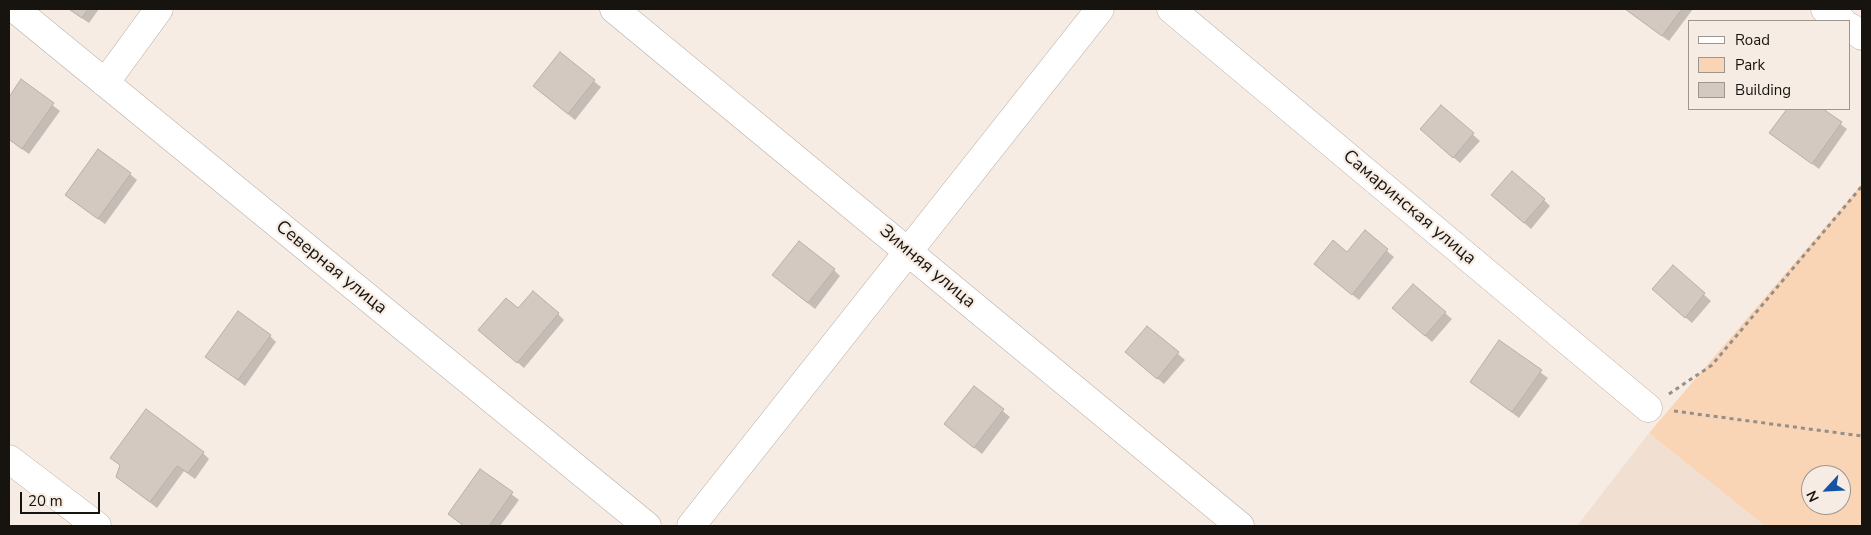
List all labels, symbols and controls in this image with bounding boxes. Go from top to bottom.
legend [1688,20,1851,110]
text: Road [1735,30,1770,50]
text: Park [1735,55,1765,75]
text: Building [1735,80,1791,100]
street label: Самаринская улица [1338,146,1480,270]
street label: Северная улица [271,217,391,319]
street label: Зимняя улица [875,221,979,313]
north arrow [1801,465,1851,515]
scale bar [22,482,102,514]
text: N [1802,487,1824,505]
text: 20 m [28,491,63,511]

